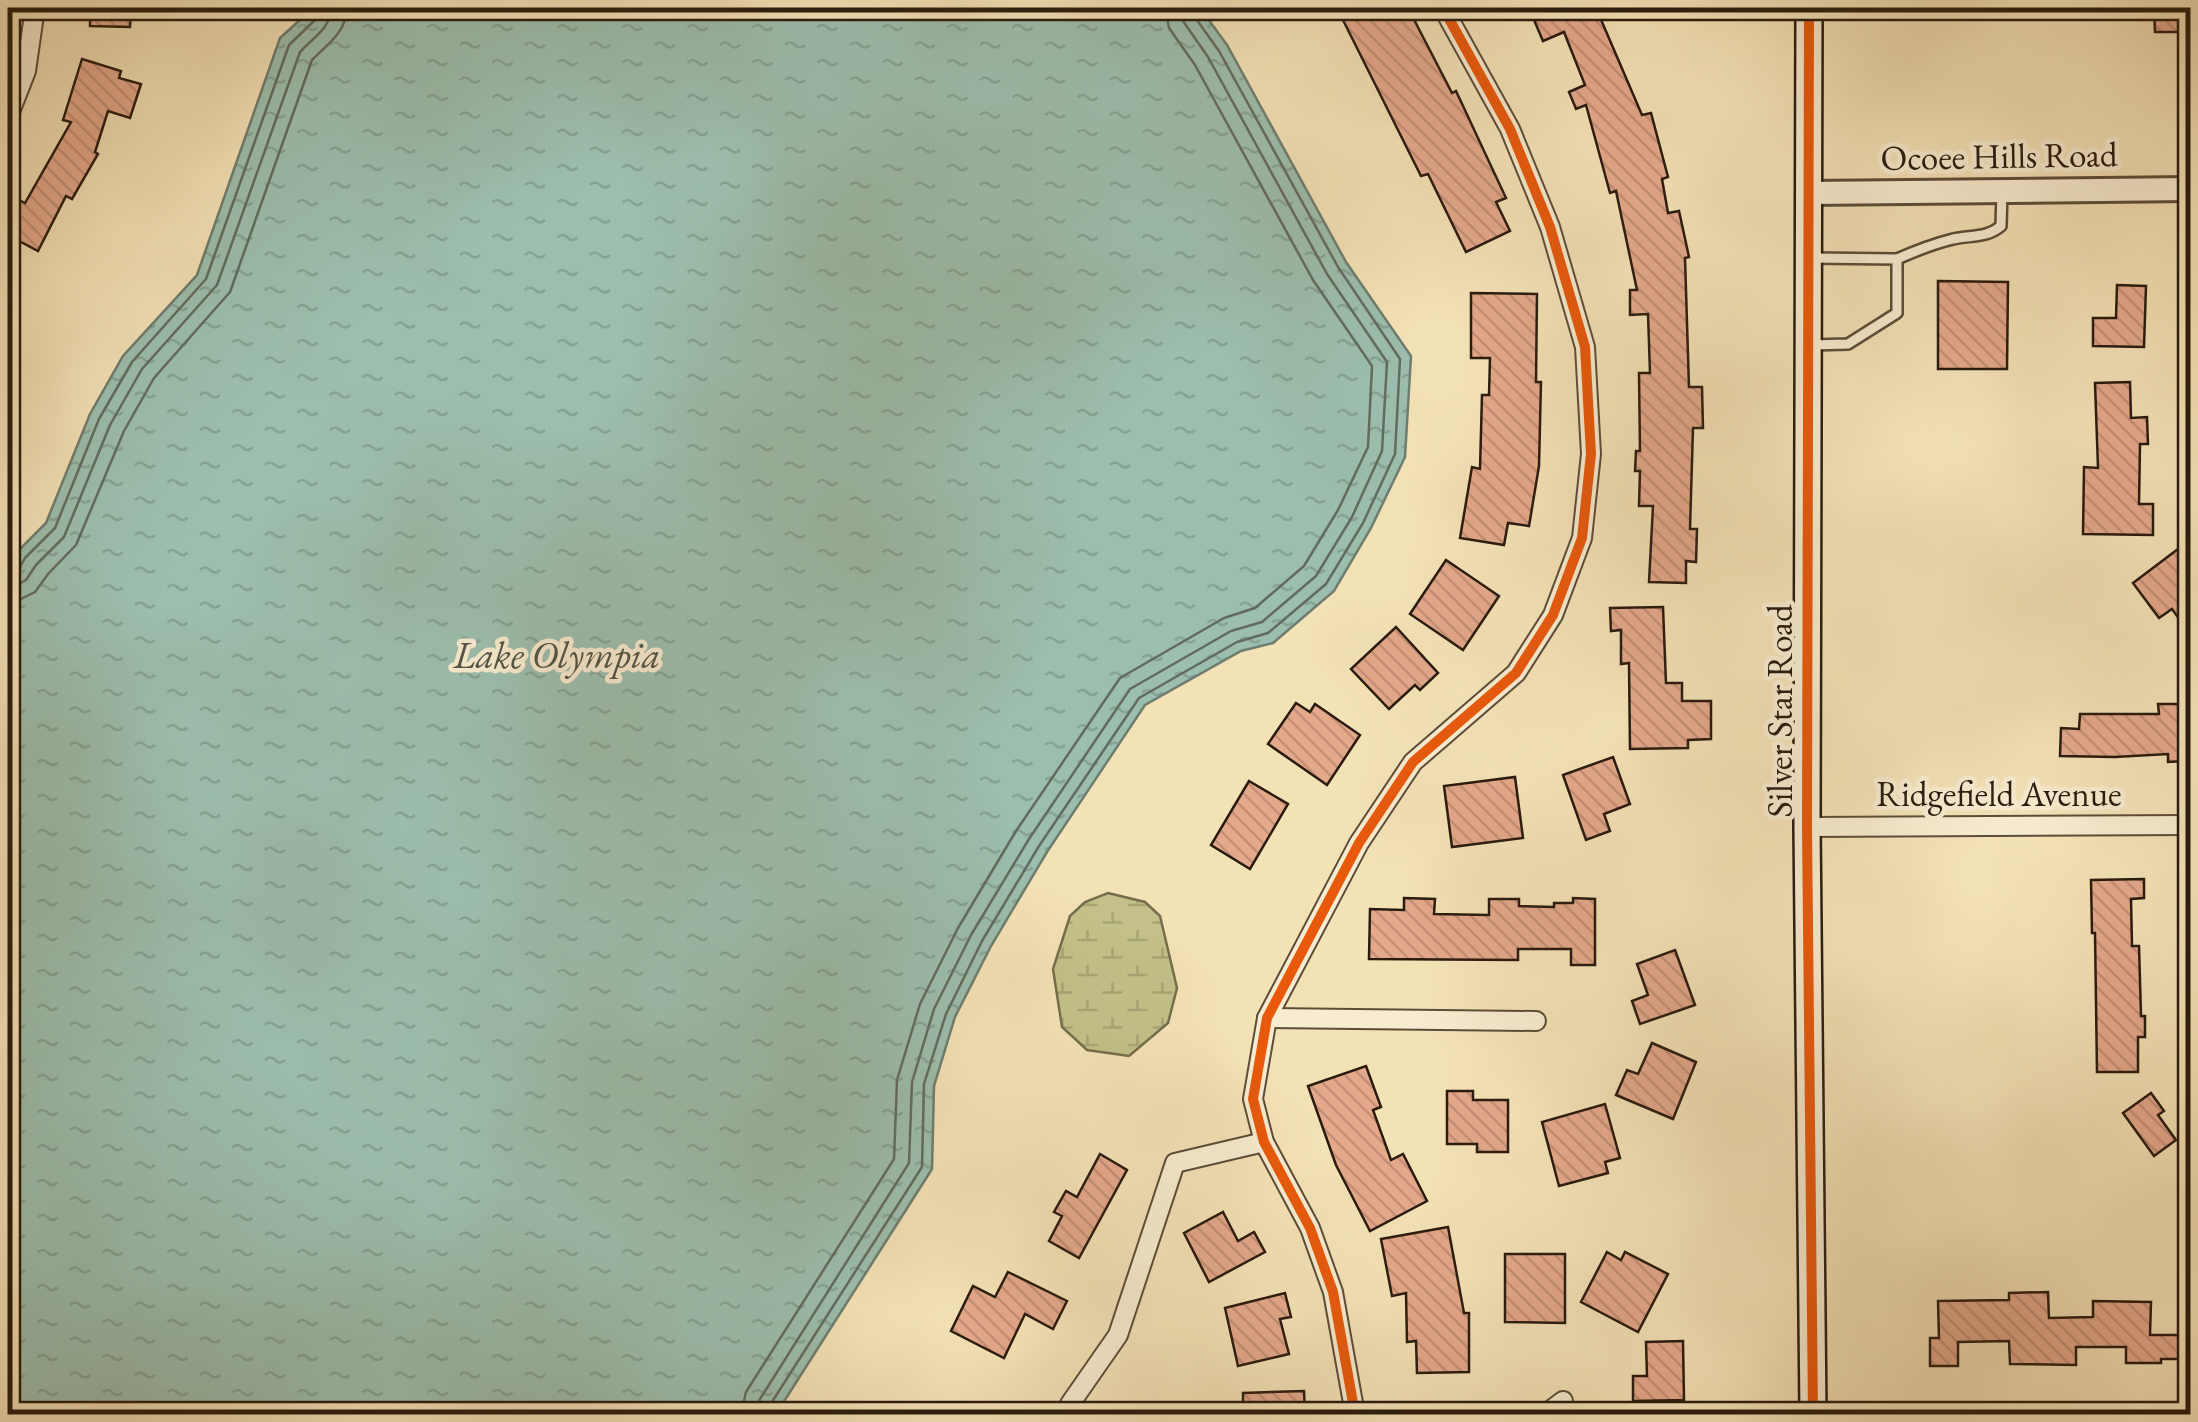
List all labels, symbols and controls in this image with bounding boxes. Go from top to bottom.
street label: Ocoee Hills Road [1880,131,2118,180]
street label: Silver Star Road [1757,604,1802,818]
water label: Lake Olympia [452,630,661,679]
street label: Ridgefield Avenue [1876,771,2122,816]

